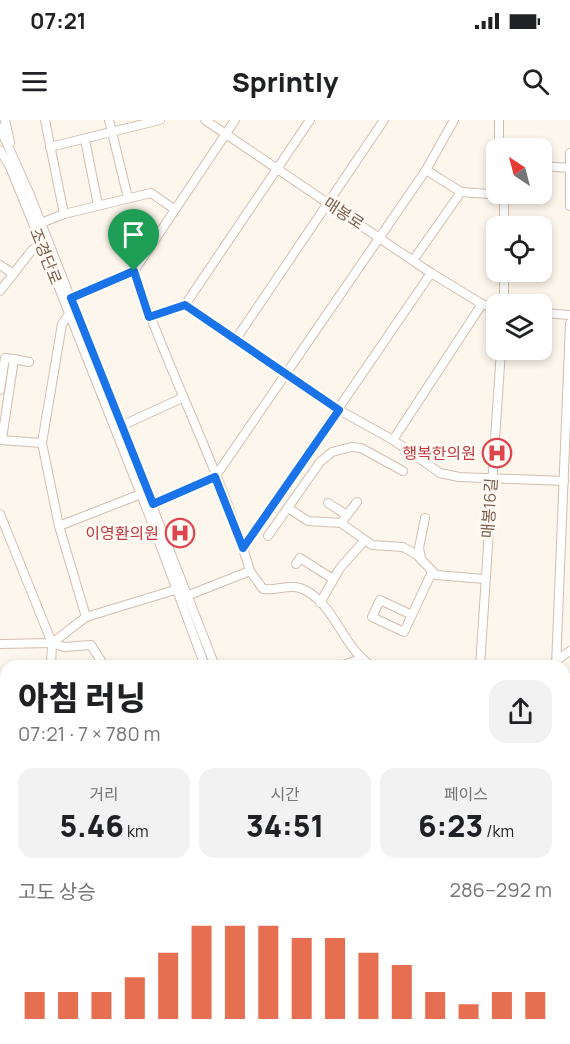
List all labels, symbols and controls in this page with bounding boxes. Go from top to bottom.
text: 07:21 [30,6,87,36]
text: Sprintly [232,63,338,100]
icon: menu [18,65,51,98]
icon: search [519,65,552,98]
north arrow [486,138,552,204]
map controls [486,138,552,360]
street label: 매봉로 [319,192,369,234]
pin [108,209,159,271]
button: locate [486,216,552,282]
icon: arrive [117,218,150,251]
street label: 조경단로 [25,225,67,288]
button: layers [486,294,552,360]
hospital icon: 행복한의원 [481,437,513,469]
place label: 행복한의원 [402,442,476,464]
street label: 매봉16길 [476,477,502,539]
hospital icon: 이영환의원 [164,517,196,549]
place label: 이영환의원 [85,522,159,544]
text: 아침 러닝 [18,675,146,720]
button: share [489,680,552,743]
text: 07:21 · 7 × 780 m [18,720,161,747]
text: 거리 [89,783,119,805]
text: 시간 [270,783,300,805]
text: 페이스 [444,783,488,805]
text: 5.46 [59,805,124,846]
text: 34:51 [246,805,324,846]
text: 6:23 [418,805,483,846]
text: km [124,820,149,842]
text: /km [483,820,514,842]
text: 286–292 m [450,876,552,903]
text: 고도 상승 [18,878,96,905]

